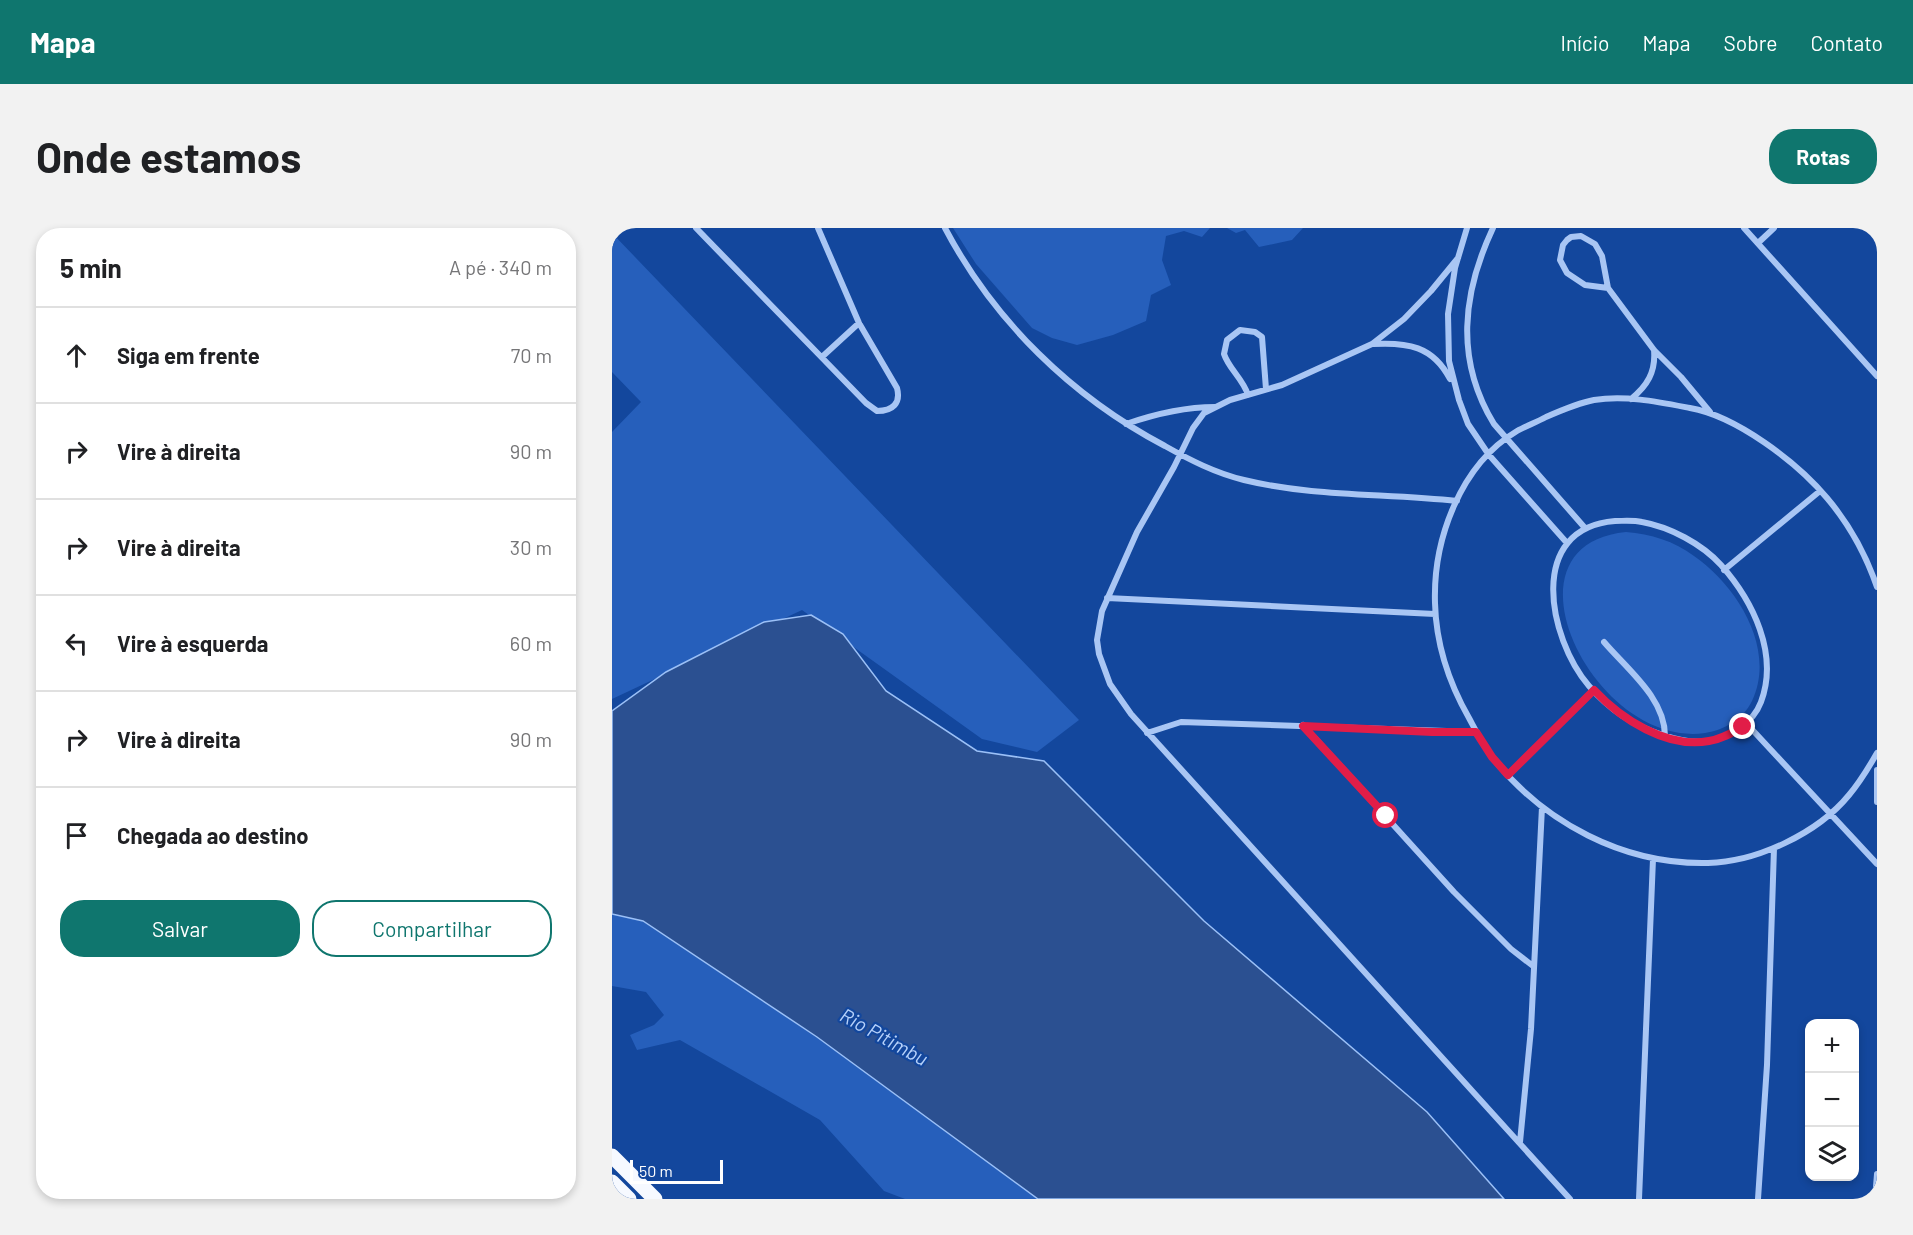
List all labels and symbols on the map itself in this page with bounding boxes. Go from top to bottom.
route end [1729,713,1755,739]
route start [1372,802,1398,828]
water label: Rio Pitimbu [836,1002,933,1070]
scale bar [630,1157,723,1184]

